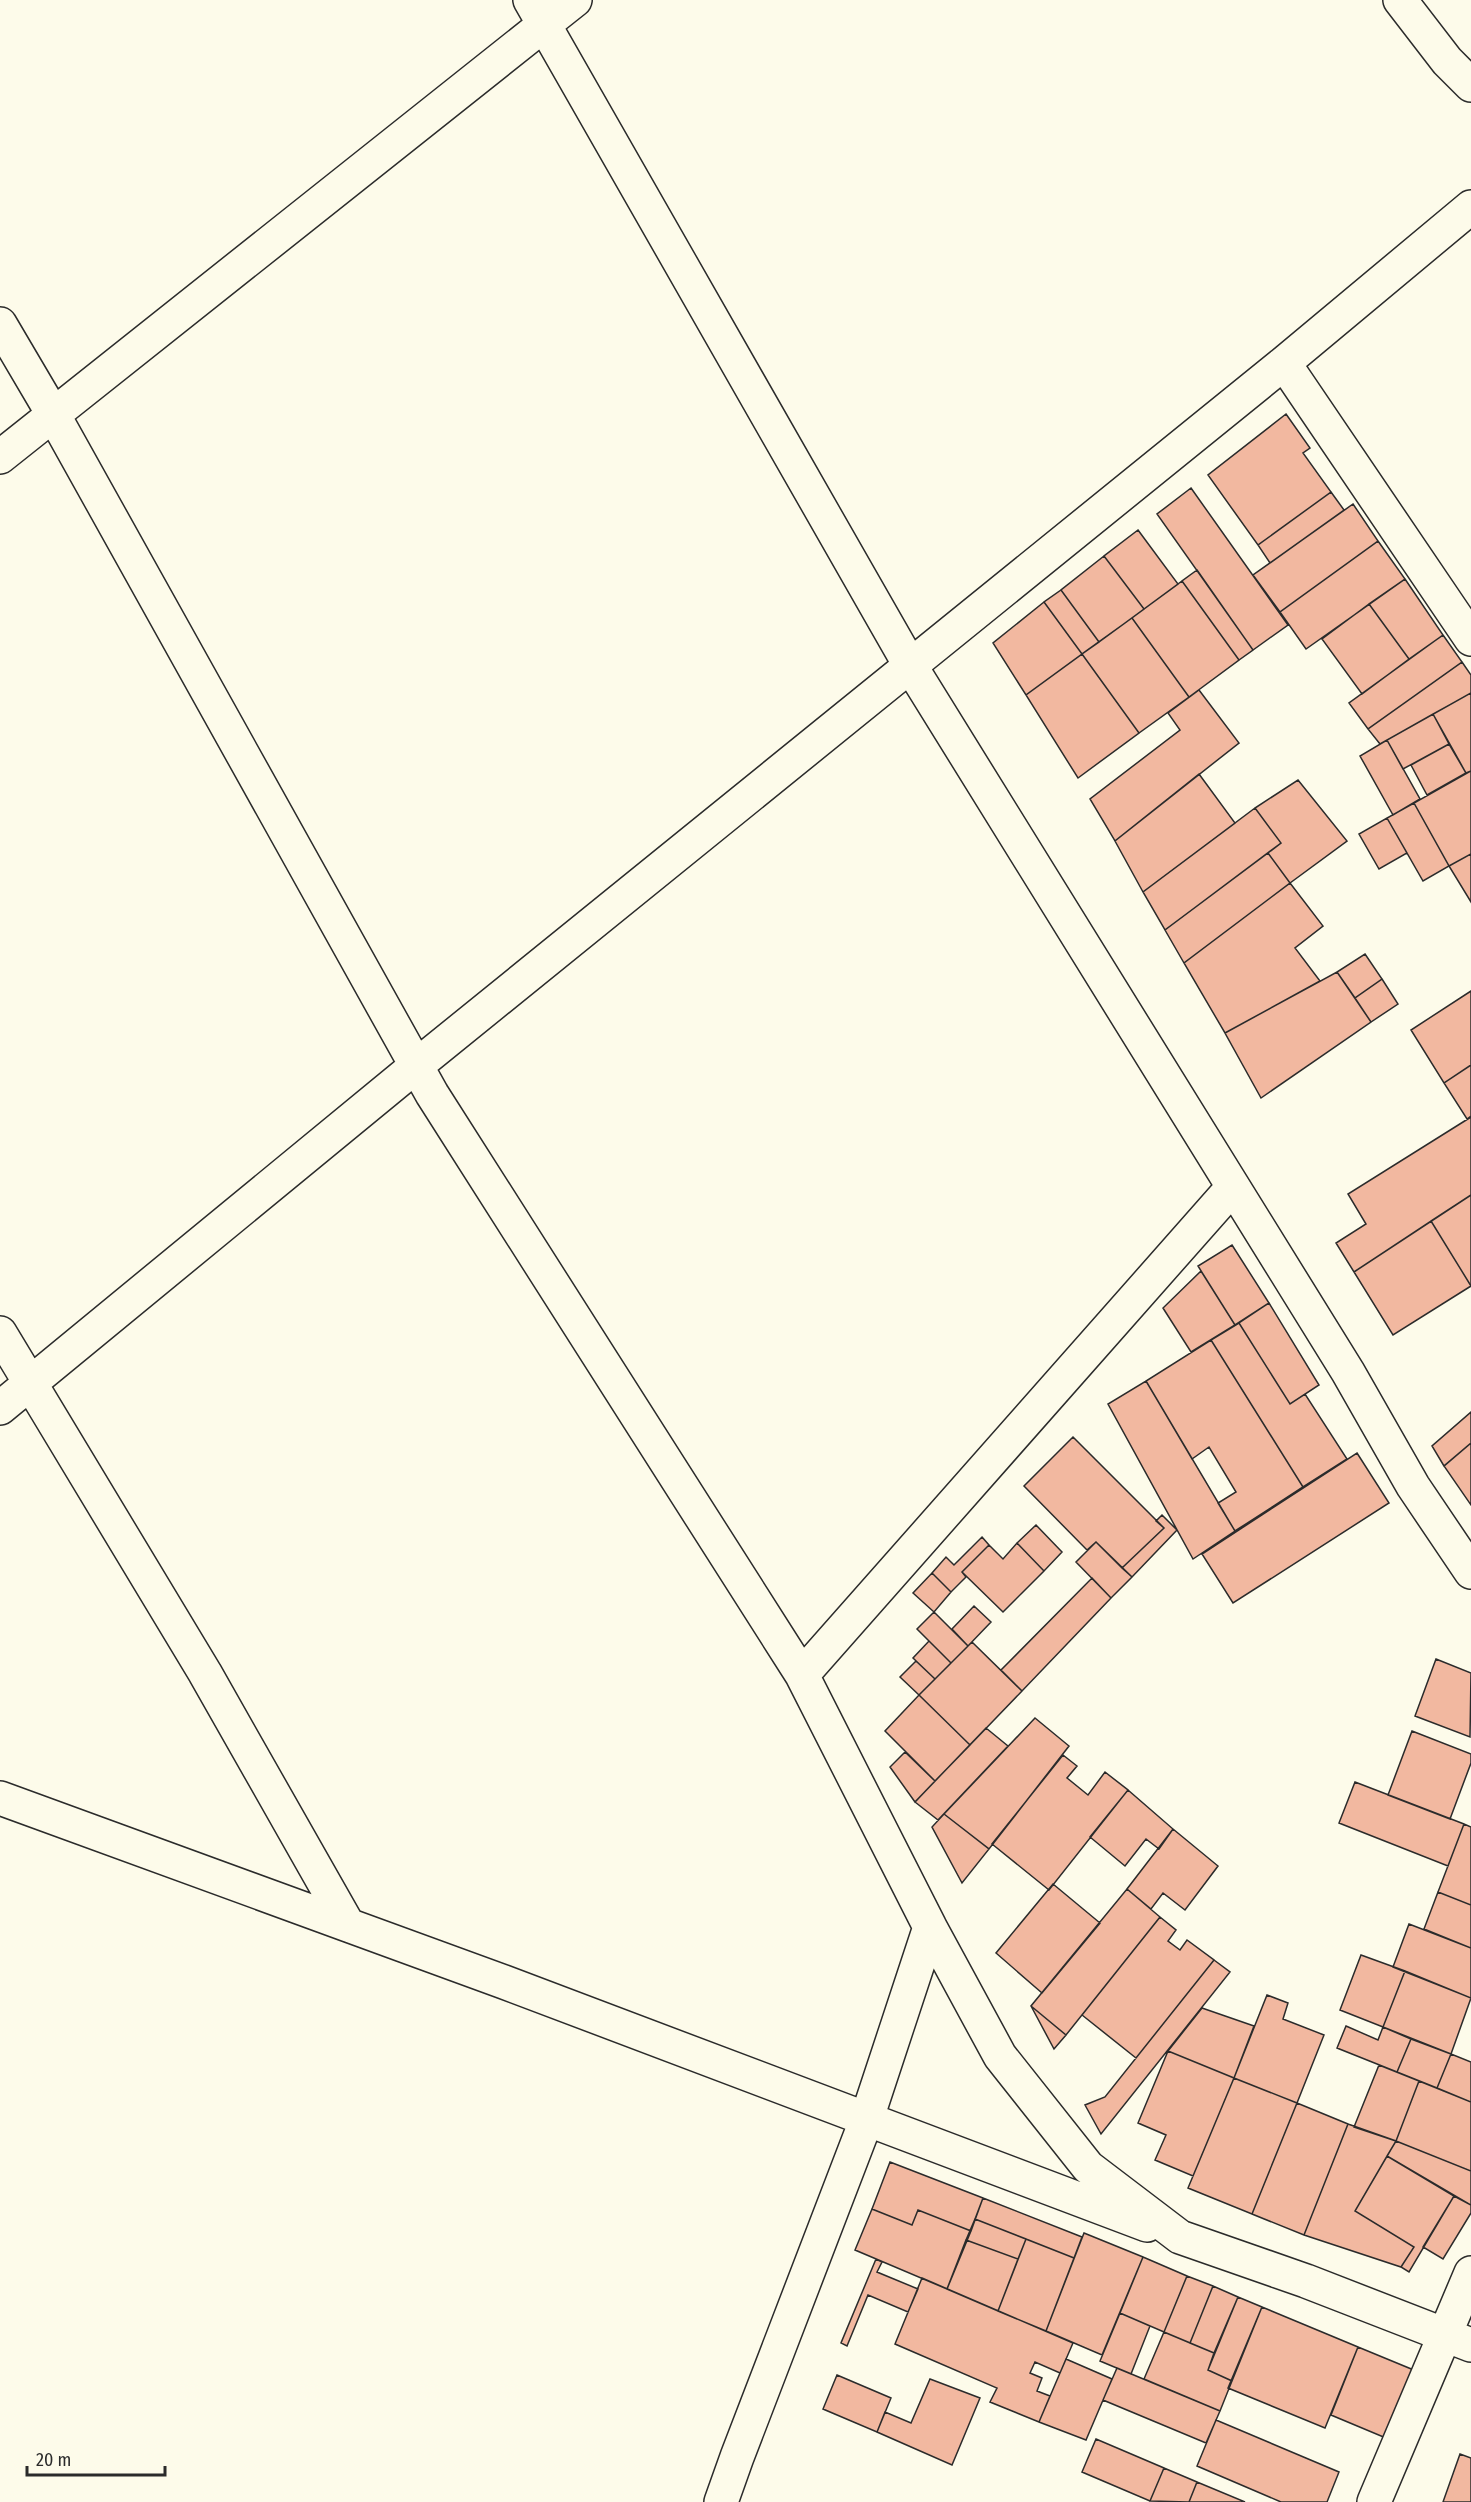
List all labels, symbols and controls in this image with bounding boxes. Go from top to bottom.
scale bar [27,2439,165,2477]
text: 20 m [36,2449,71,2471]

